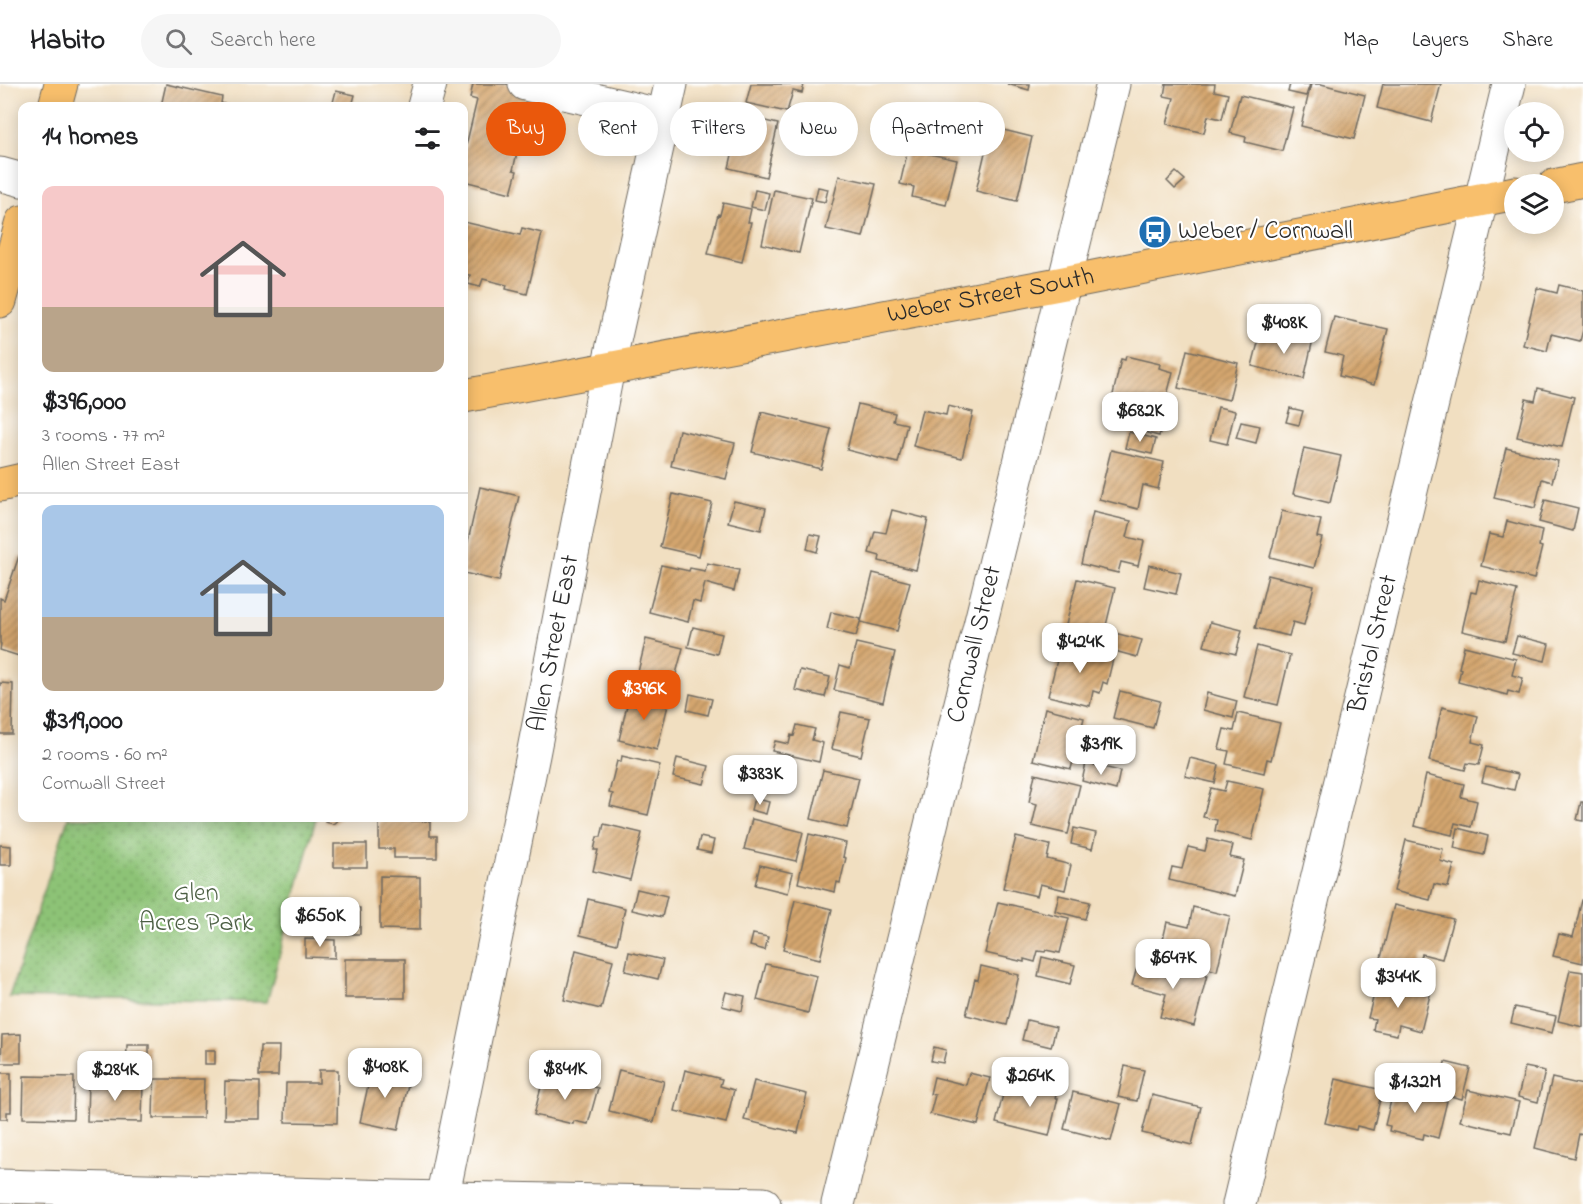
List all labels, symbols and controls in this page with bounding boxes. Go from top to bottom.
search box [141,14,561,68]
text: Habito [30,21,105,62]
icon: search [162,25,195,58]
text: Search here [210,25,316,57]
text: Map [1343,26,1379,56]
text: Layers [1412,26,1469,56]
text: Share [1502,26,1553,56]
chip: Buy [486,102,566,156]
chip: Rent [578,102,658,156]
chip: Filters [670,102,767,156]
chip: New [779,102,858,156]
chip: Apartment [870,102,1005,156]
map controls [1504,102,1564,234]
button: locate [1504,102,1564,162]
text: 14 homes [42,119,138,157]
icon: filters [411,122,444,155]
button: layers [1504,174,1564,234]
place label: Weber / Cornwall [1178,213,1353,251]
bus stop icon: Weber / Cornwall [1137,214,1173,250]
icon: home [189,225,297,333]
street label: Weber Street South [884,258,1098,335]
pin: $408K [1242,304,1326,355]
text: $408K [1261,309,1307,338]
text: $396,000 [42,384,126,422]
pin: $682K [1098,392,1182,443]
text: $682K [1116,397,1164,426]
text: 3 rooms · 77 m² [42,422,165,451]
text: Allen Street East [42,451,180,480]
icon: home [189,544,297,652]
street label: Allen Street East [519,551,590,735]
street label: Cornwall Street [938,562,1013,727]
street label: Bristol Street [1339,571,1409,718]
pin: $424K [1038,623,1122,674]
text: $424K [1056,628,1104,657]
pin: $396K [602,670,686,721]
text: $396K [622,675,666,704]
text: $319,000 [42,703,123,741]
pin: $319K [1059,725,1143,776]
text: $319K [1080,730,1122,759]
text: 2 rooms · 60 m² [42,741,168,770]
pin: $383K [718,755,802,806]
text: $383K [737,760,783,789]
text: Cornwall Street [42,770,165,799]
park label: Glen Acres Park [139,875,254,943]
pin: $650K [278,897,362,948]
text: $650K [295,902,345,931]
pin: $647K [1131,939,1215,990]
text: $647K [1149,944,1197,973]
pin: $344K [1356,958,1440,1009]
text: $344K [1375,963,1421,992]
pin: $408K [343,1048,427,1099]
pin: $841K [523,1050,607,1101]
pin: $284K [73,1051,157,1102]
text: $408K [362,1053,408,1082]
text: $841K [543,1055,587,1084]
text: $284K [91,1056,139,1085]
pin: $264K [988,1057,1072,1108]
text: $264K [1006,1062,1054,1091]
pin: $1.32M [1366,1063,1464,1114]
text: $1.32M [1389,1068,1441,1097]

